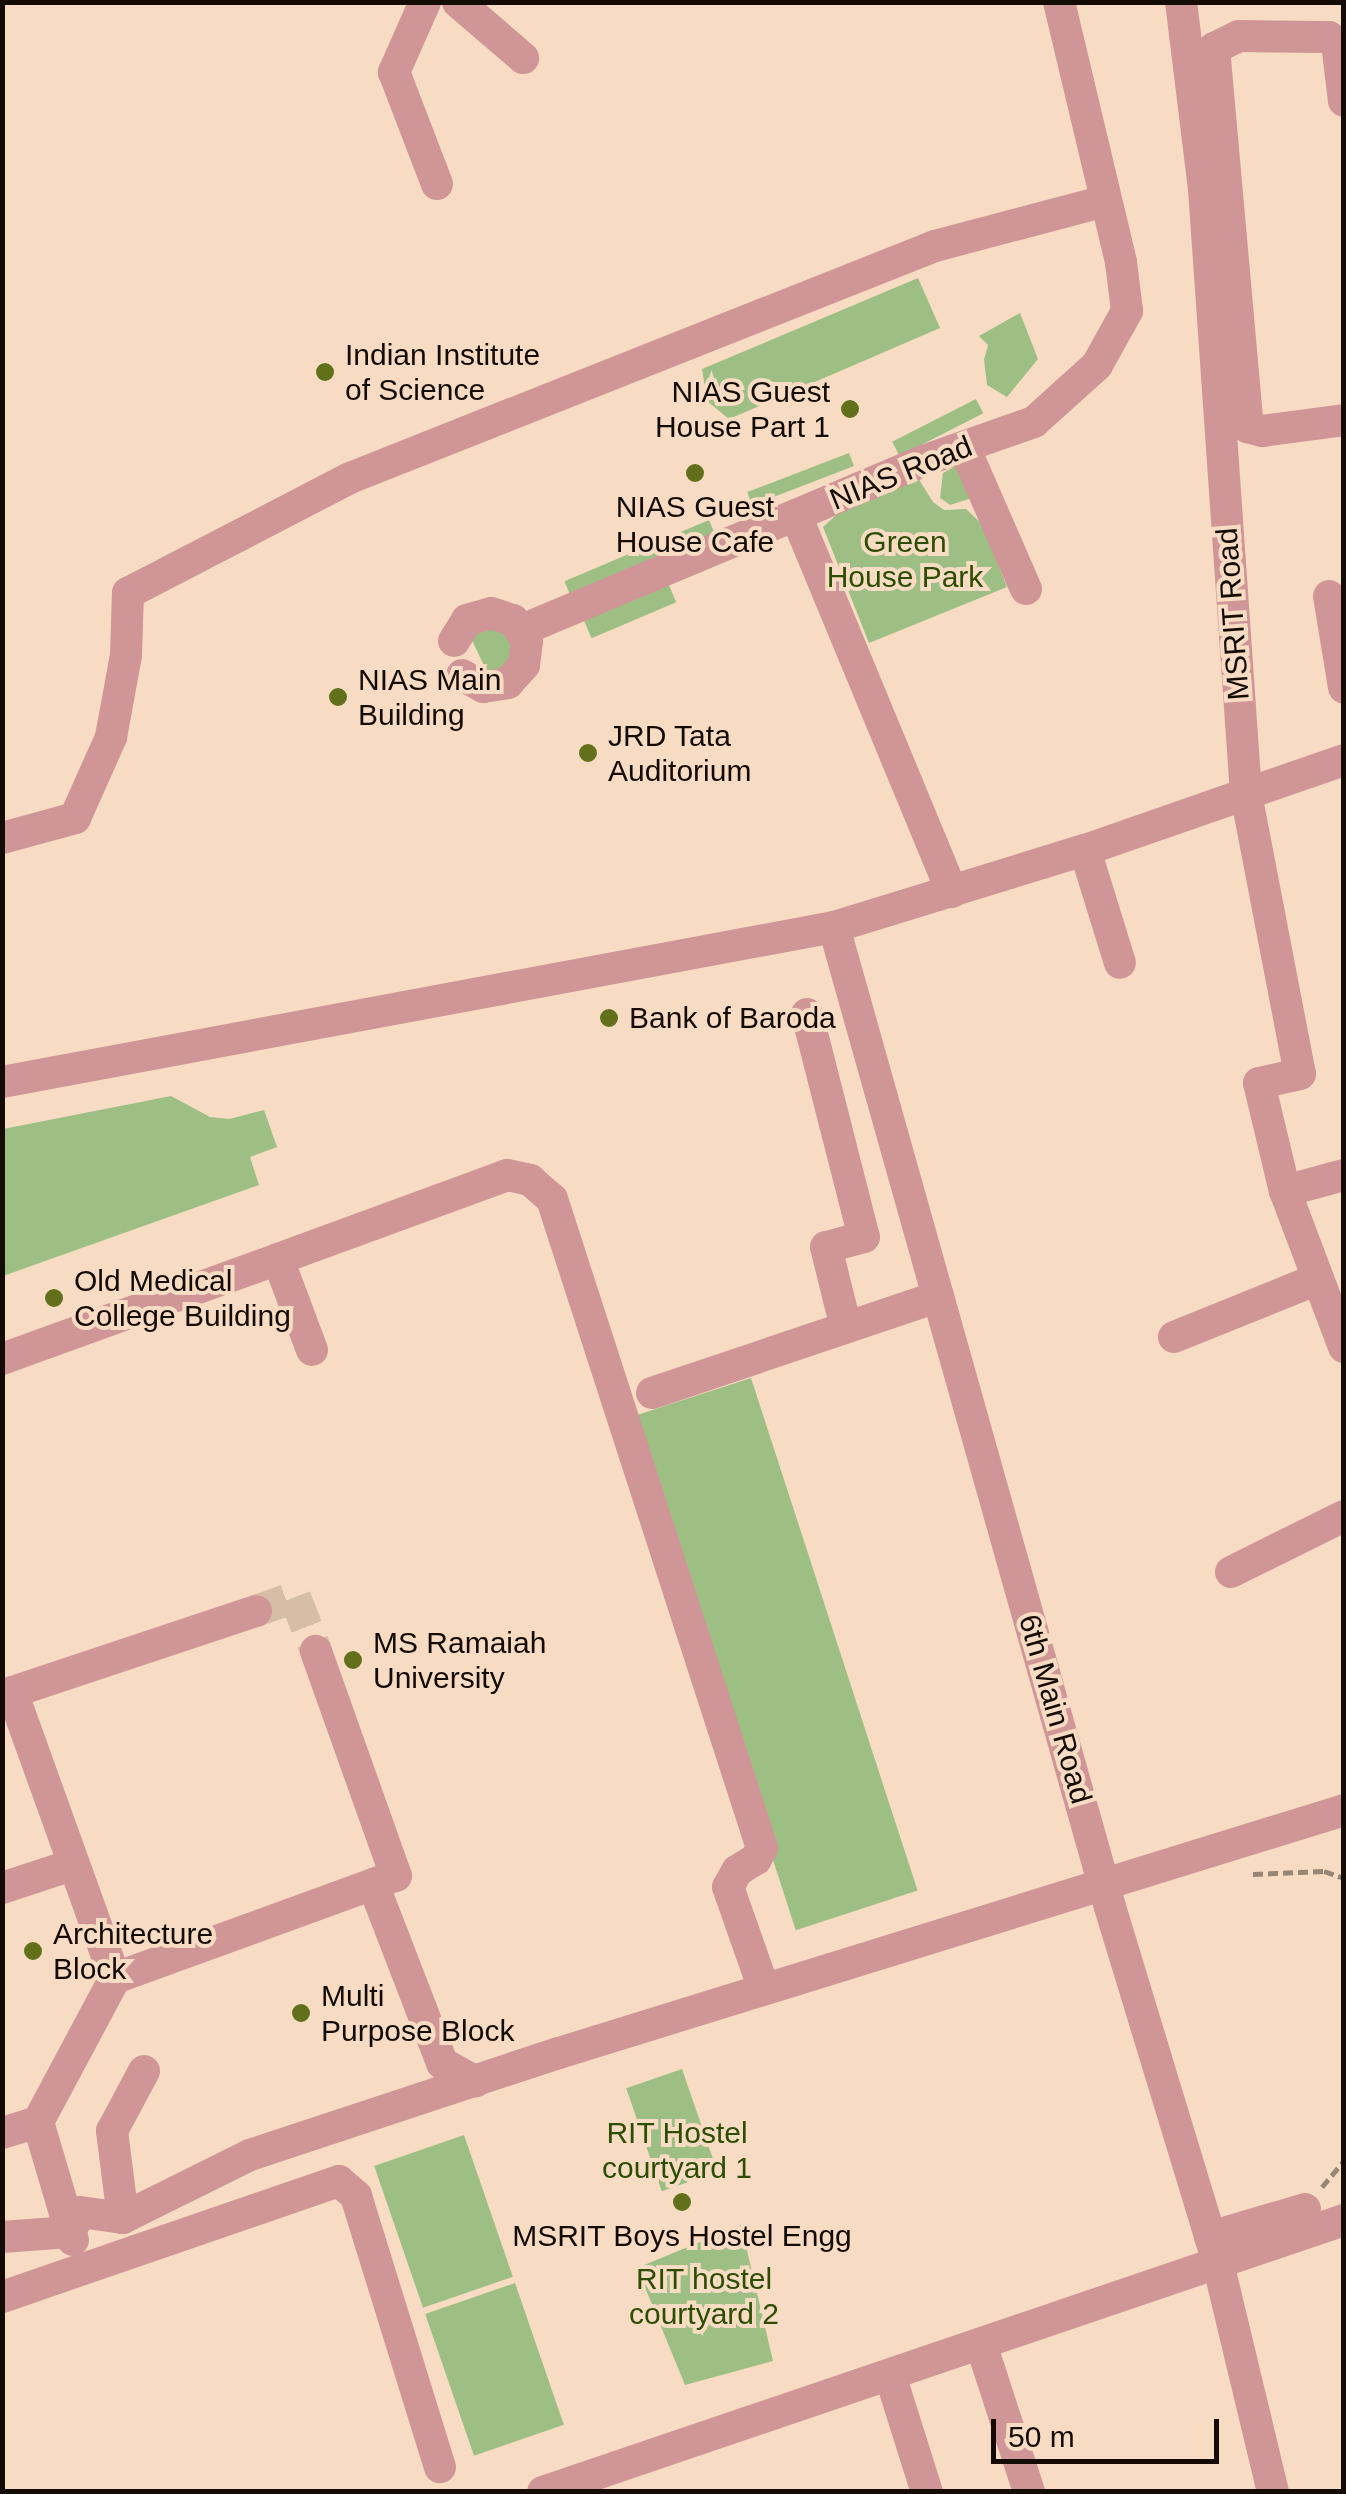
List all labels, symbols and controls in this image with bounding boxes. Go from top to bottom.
place label: Indian Institute of Science [345,337,540,408]
marker: Indian Institute of Science [314,361,336,383]
place label: NIAS Guest House Part 1 [655,374,830,444]
marker: NIAS Guest House Part 1 [839,398,861,420]
street label: NIAS Road [825,428,977,518]
marker: NIAS Guest House Cafe [684,462,706,484]
place label: NIAS Guest House Cafe [616,489,774,560]
park label: Green House Park [827,524,983,594]
street label: MSRIT Road [1209,526,1257,702]
place label: NIAS Main Building [358,662,501,732]
marker: NIAS Main Building [327,686,349,708]
place label: JRD Tata Auditorium [608,718,751,788]
marker: JRD Tata Auditorium [577,742,599,764]
place label: Bank of Baroda [629,1000,836,1036]
marker: Bank of Baroda [598,1007,620,1029]
place label: Old Medical College Building [74,1263,291,1334]
marker: Old Medical College Building [43,1287,65,1309]
street label: 6th Main Road [1011,1610,1099,1808]
place label: MS Ramaiah University [373,1625,546,1696]
marker: MS Ramaiah University [342,1649,364,1671]
place label: Architecture Block [53,1916,213,1986]
marker: Architecture Block [22,1940,44,1962]
place label: Multi Purpose Block [321,1978,514,2048]
marker: Multi Purpose Block [290,2002,312,2024]
park label: RIT Hostel courtyard 1 [602,2115,752,2186]
marker: MSRIT Boys Hostel Engg [671,2191,693,2213]
place label: MSRIT Boys Hostel Engg [512,2218,852,2254]
park label: RIT hostel courtyard 2 [629,2261,779,2332]
scale bar [996,2399,1224,2461]
text: 50 m [1008,2420,1075,2453]

